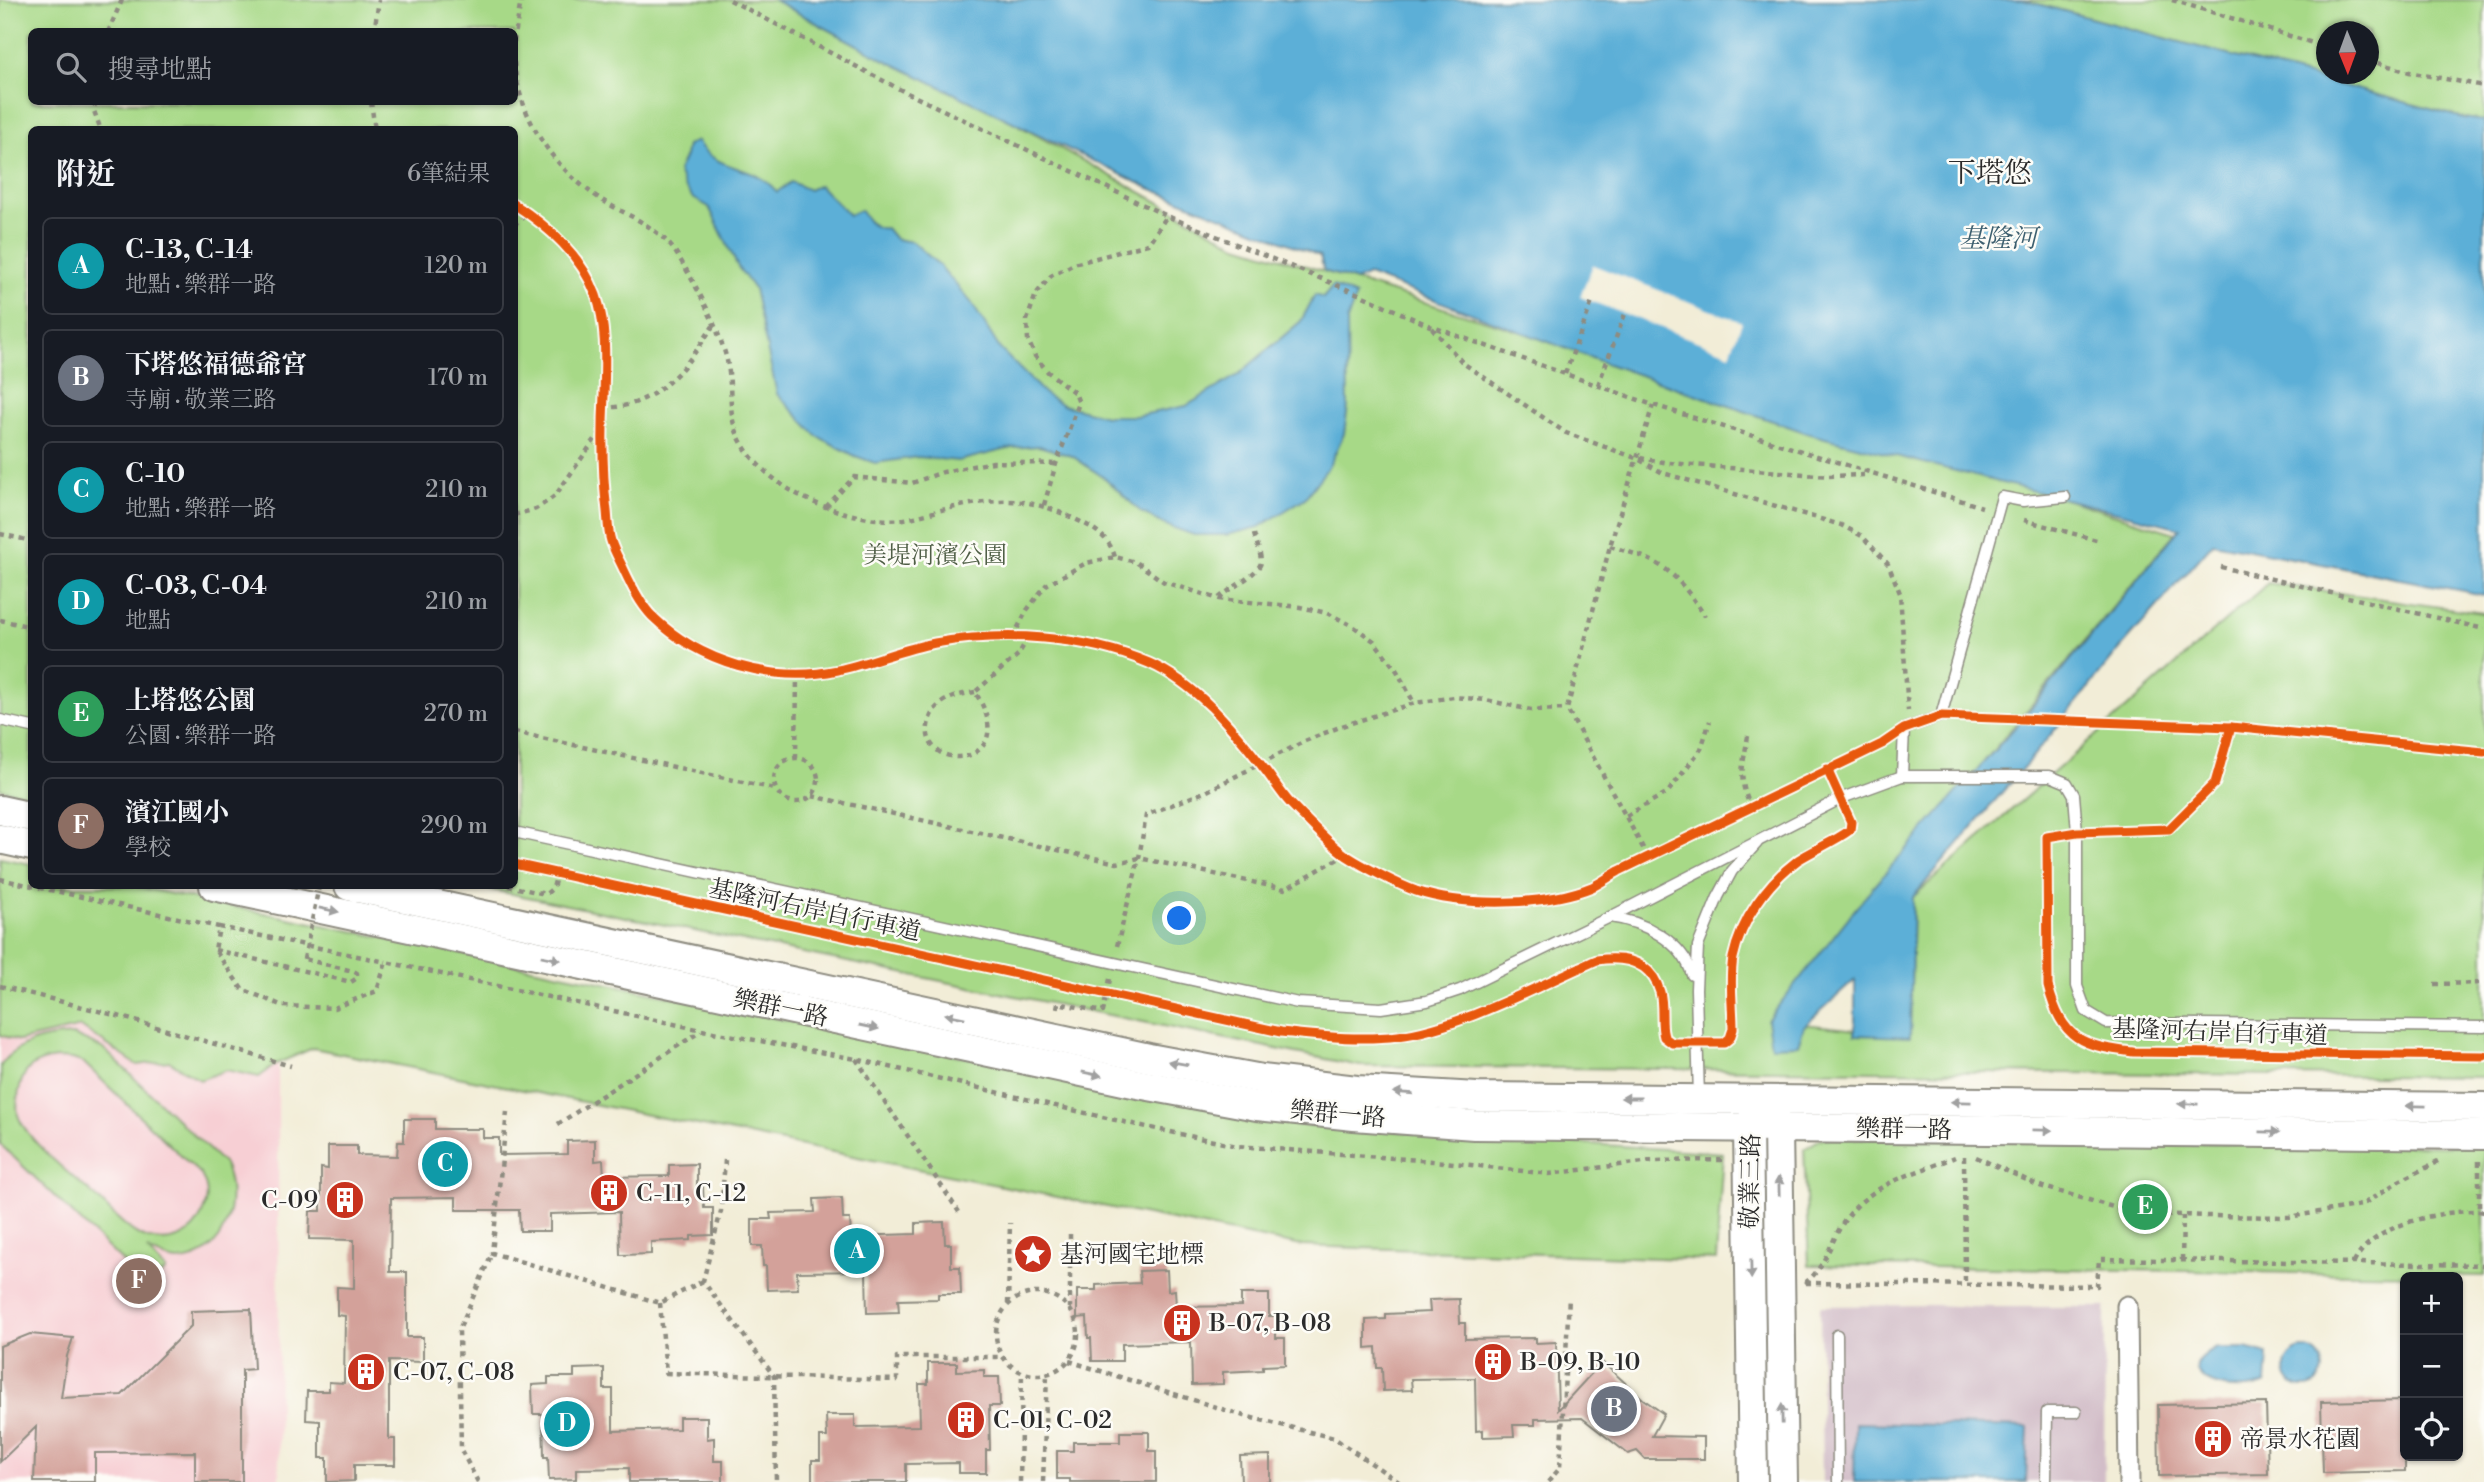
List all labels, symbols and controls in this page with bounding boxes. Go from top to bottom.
north arrow [2316,21,2379,84]
search box [28,28,518,105]
icon: search [52,48,90,86]
text: 搜尋地點 [108,54,212,86]
text: 附近 [56,156,116,194]
district label: 下塔悠 [1948,156,2032,191]
text: 6筆結果 [407,160,490,188]
water label: 基隆河 [1959,223,2041,255]
text: C-13, C-14 [125,234,253,266]
text: A [73,252,89,280]
text: 120 m [424,252,488,280]
text: 地點 · 樂群一路 [125,271,276,299]
text: 下塔悠福德爺宮 [125,349,307,381]
text: B [72,364,90,392]
text: 170 m [428,364,488,392]
text: 寺廟 · 敬業三路 [125,386,276,414]
text: C-10 [125,458,185,490]
text: C [73,476,89,504]
text: 210 m [425,476,488,504]
text: 地點 · 樂群一路 [125,495,276,523]
park label: 美堤河濱公園 [863,541,1007,571]
text: C-03, C-04 [125,570,267,602]
text: D [72,588,90,616]
text: 210 m [425,588,488,616]
text: 地點 [125,607,171,635]
text: 上塔悠公園 [125,685,255,717]
text: E [73,700,89,728]
text: 270 m [424,700,488,728]
text: 公園 · 樂群一路 [125,722,276,750]
text: 濱江國小 [125,797,229,829]
text: F [73,812,89,840]
text: 290 m [421,812,488,840]
text: 學校 [125,834,171,862]
street label: 基隆河右岸自行車道 [706,874,924,948]
your location [1162,901,1196,935]
one-way arrow [318,905,340,916]
one-way arrow [540,953,562,964]
street label: 樂群一路 [731,984,831,1034]
one-way arrow [944,1011,966,1022]
street label: 基隆河右岸自行車道 [2112,1014,2328,1052]
one-way arrow [858,1021,880,1032]
one-way arrow [1167,1057,1189,1068]
one-way arrow [1081,1069,1103,1080]
one-way arrow [1392,1087,1414,1098]
one-way arrow [1619,1092,1641,1104]
street label: 樂群一路 [1289,1096,1387,1134]
one-way arrow [1950,1096,1972,1108]
one-way arrow [2177,1098,2199,1110]
one-way arrow [2405,1100,2427,1112]
street label: 樂群一路 [1856,1114,1952,1146]
one-way arrow [2032,1124,2054,1136]
one-way arrow [2259,1127,2281,1138]
street label: 敬業三路 [1735,1133,1767,1229]
pin: C [422,1138,468,1190]
building icon: C-11, C-12 [588,1172,630,1214]
one-way arrow [1773,1175,1785,1197]
building icon: C-09 [324,1179,366,1221]
place label: C-11, C-12 [636,1179,746,1209]
pin: E [2122,1181,2168,1233]
place label: C-09 [261,1186,318,1216]
pin: A [834,1225,880,1277]
place icon: 基河國宅地標 [1012,1233,1054,1275]
place label: 基河國宅地標 [1060,1240,1204,1270]
pin: F [116,1255,162,1307]
one-way arrow [1745,1258,1756,1280]
map controls [2400,1272,2463,1461]
button: + [2400,1272,2463,1335]
building icon: B-07, B-08 [1161,1302,1203,1344]
place label: B-07, B-08 [1208,1309,1331,1339]
button: − [2400,1335,2463,1398]
building icon: B-09, B-10 [1472,1341,1514,1383]
place label: B-09, B-10 [1519,1348,1641,1378]
building icon: C-07, C-08 [345,1351,387,1393]
place label: C-07, C-08 [393,1358,515,1388]
pin: B [1591,1383,1637,1435]
pin: D [544,1398,590,1450]
button: locate [2400,1398,2463,1461]
building icon: C-01, C-02 [945,1399,987,1441]
one-way arrow [1776,1403,1788,1425]
place label: C-01, C-02 [993,1406,1112,1436]
building icon: 帝景水花園 [2192,1418,2234,1460]
place label: 帝景水花園 [2240,1425,2360,1455]

